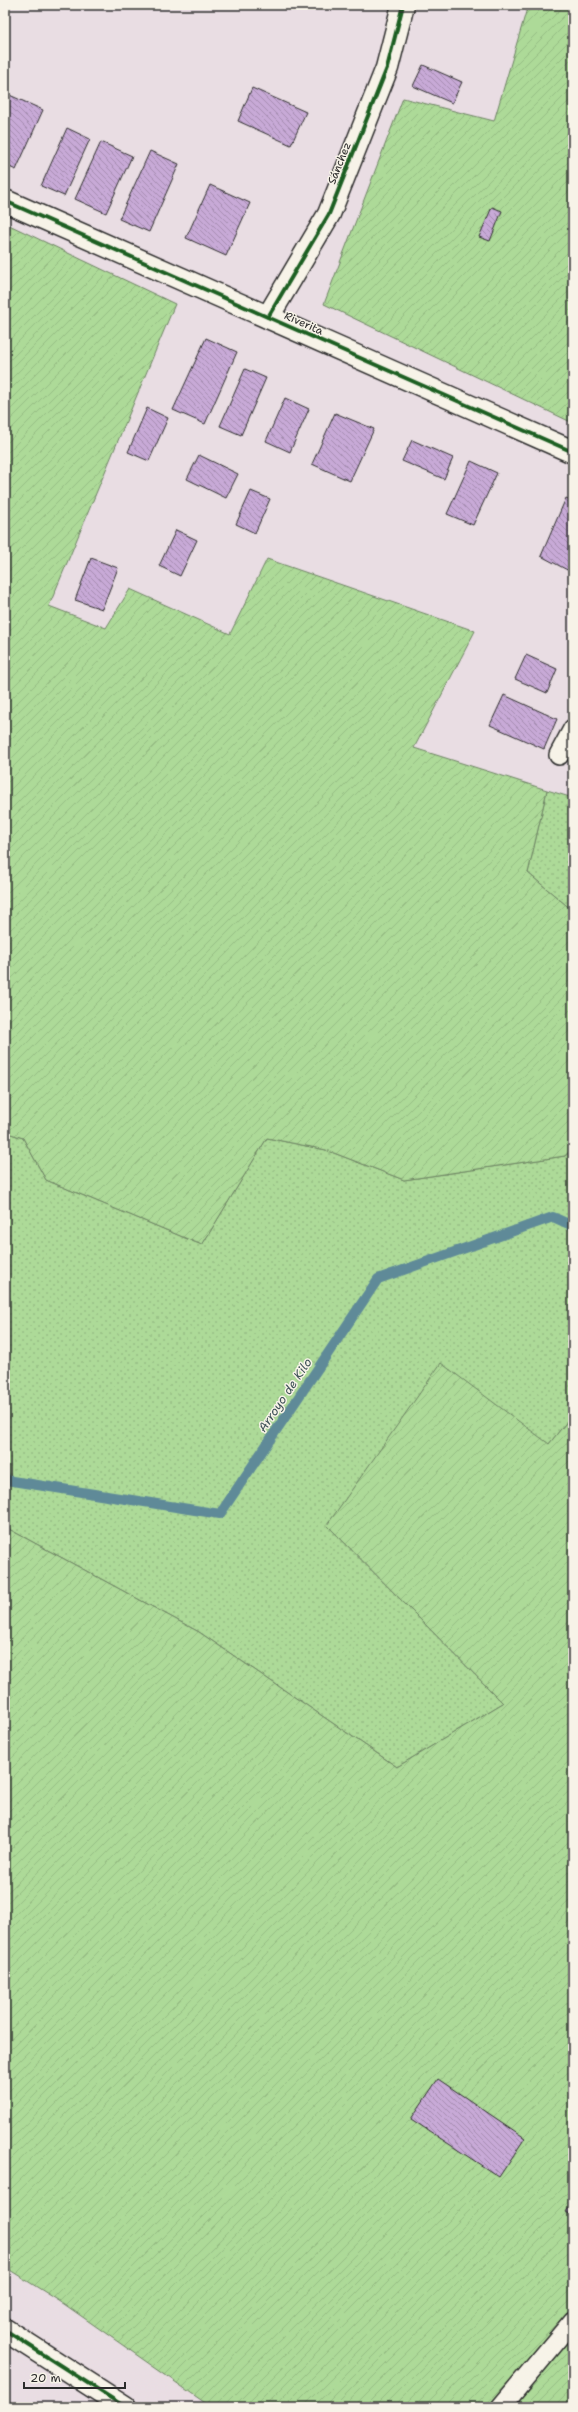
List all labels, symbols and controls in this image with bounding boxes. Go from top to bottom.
street label: Sánchez [324,140,355,187]
street label: Riverita [282,308,326,339]
water label: Arroyo de Kilo [254,1355,316,1435]
scale bar [24,2364,125,2390]
text: 20 m [30,2370,61,2386]

